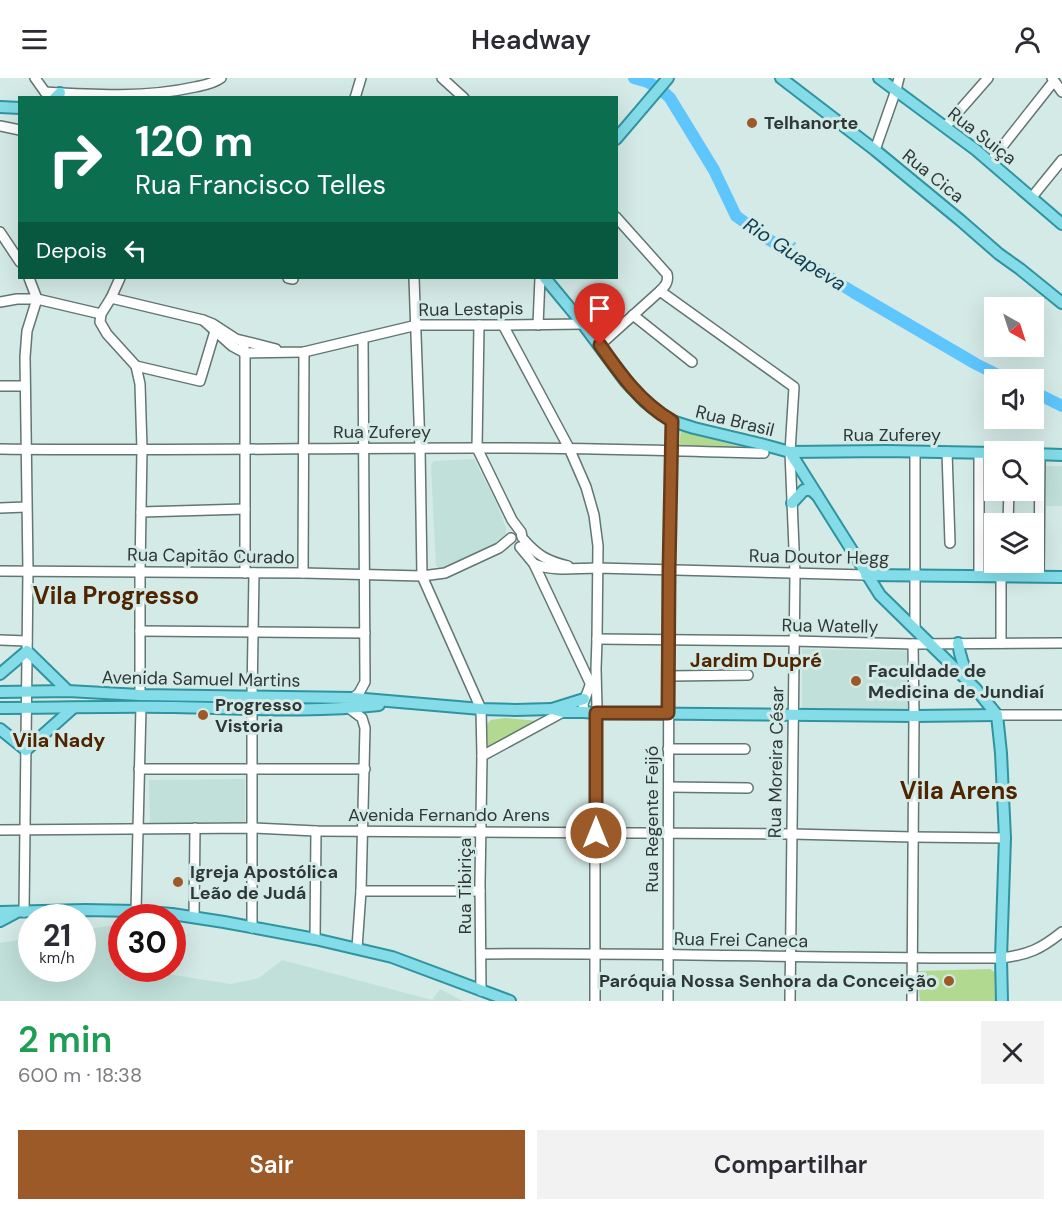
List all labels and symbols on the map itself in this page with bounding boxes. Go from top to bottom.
street label: Rua Suiça [943,102,1021,170]
place label: Telhanorte [764,111,858,135]
marker: Telhanorte [745,116,759,130]
street label: Rua Cica [897,144,969,208]
water label: Rio Guapeva [739,211,851,297]
pin [574,283,625,345]
street label: Rua Lestapis [418,296,524,322]
north arrow [984,297,1044,357]
street label: Rua Brasil [693,400,777,442]
street label: Rua Zuferey [333,420,431,444]
street label: Rua Zuferey [843,423,941,447]
street label: Rua Capitão Curado [127,543,295,569]
street label: Rua Doutor Hegg [749,544,889,570]
district label: Vila Progresso [33,580,199,611]
street label: Rua Watelly [781,613,879,639]
district label: Jardim Dupré [690,647,822,673]
place label: Faculdade de Medicina de Jundiaí [868,659,1044,704]
street label: Avenida Samuel Martins [101,665,301,693]
marker: Faculdade de Medicina de Jundiaí [849,674,863,688]
street label: Rua Moreira César [763,685,789,838]
place label: Progresso Vistoria [215,693,303,738]
marker: Progresso Vistoria [196,708,210,722]
district label: Vila Nady [13,727,105,753]
street label: Rua Regente Feijó [640,746,664,892]
district label: Vila Arens [900,775,1018,806]
position arrow [564,801,628,865]
street label: Avenida Fernando Arens [348,803,550,827]
street label: Rua Tibiriça [453,838,477,934]
place label: Igreja Apostólica Leão de Judá [190,860,338,905]
marker: Igreja Apostólica Leão de Judá [171,875,185,889]
speed limit sign: 30 [108,904,186,982]
street label: Rua Frei Caneca [674,927,808,953]
place label: Paróquia Nossa Senhora da Conceição [599,969,937,993]
marker: Paróquia Nossa Senhora da Conceição [942,974,956,988]

